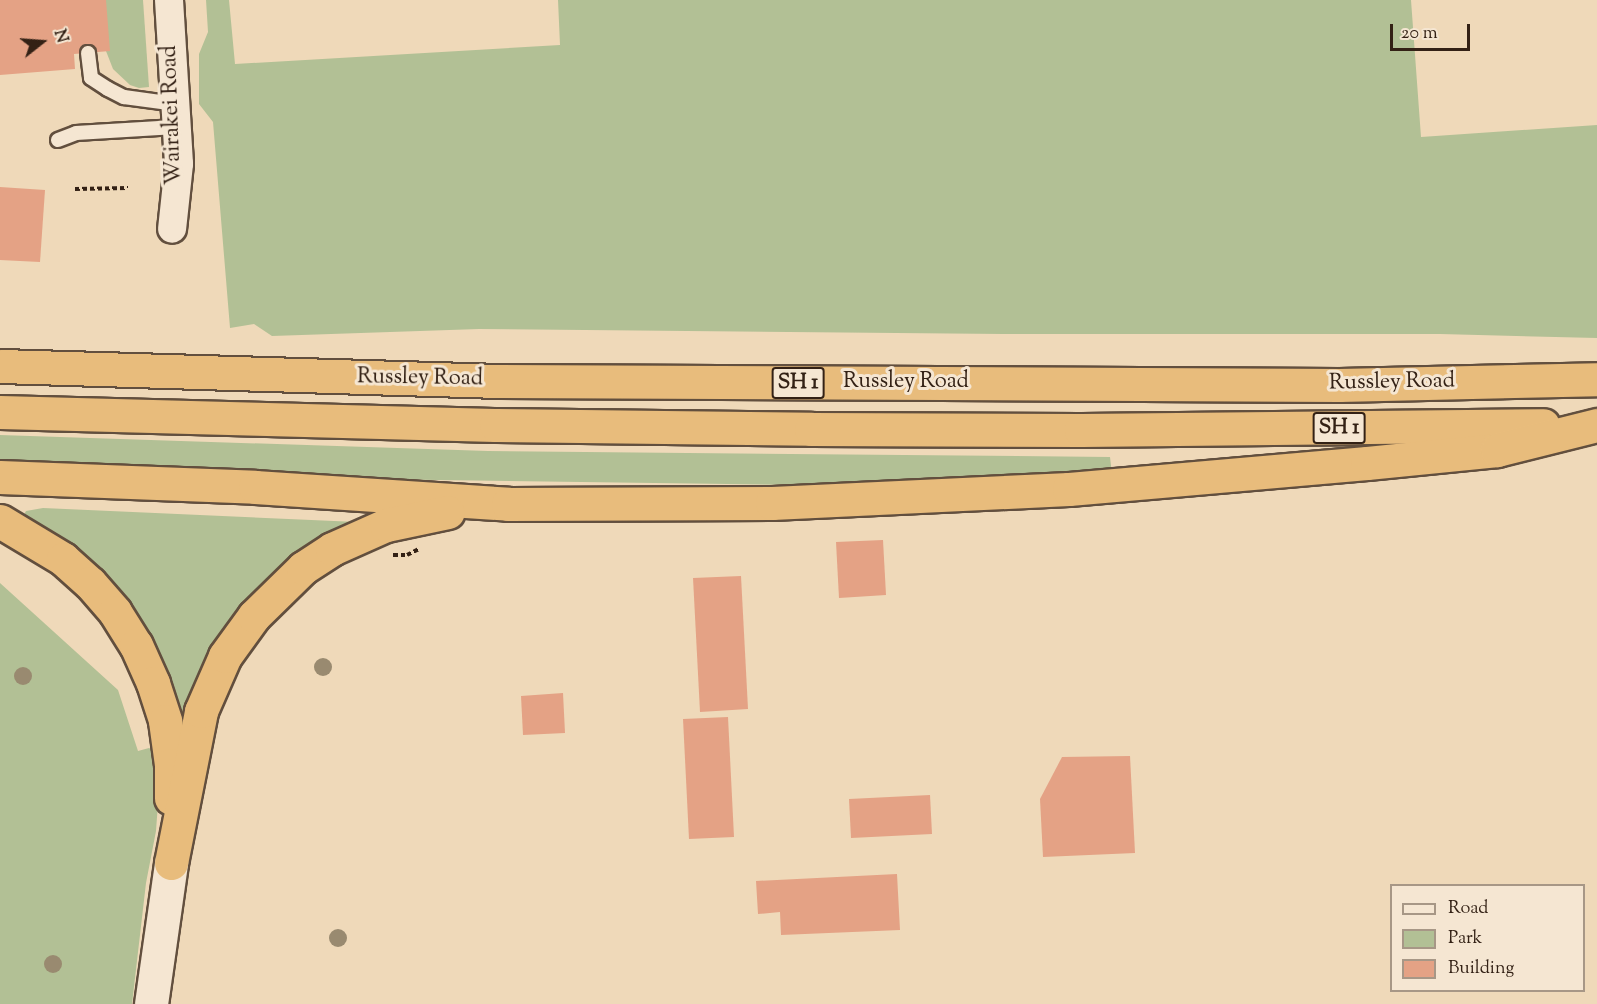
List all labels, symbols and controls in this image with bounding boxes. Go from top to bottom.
north arrow [12,12,72,72]
scale bar [1393,12,1472,50]
text: 20 m [1401,21,1438,47]
text: N [47,27,73,46]
street label: Wairakei Road [157,45,189,185]
street label: Russley Road [357,365,483,393]
road number: SH 1 [771,365,825,401]
street label: Russley Road [1329,369,1455,397]
street label: Russley Road [843,370,969,396]
road number: SH 1 [1312,410,1366,446]
legend [1390,884,1585,992]
text: Road [1448,896,1488,922]
text: Park [1448,926,1482,952]
text: Building [1448,956,1514,982]

